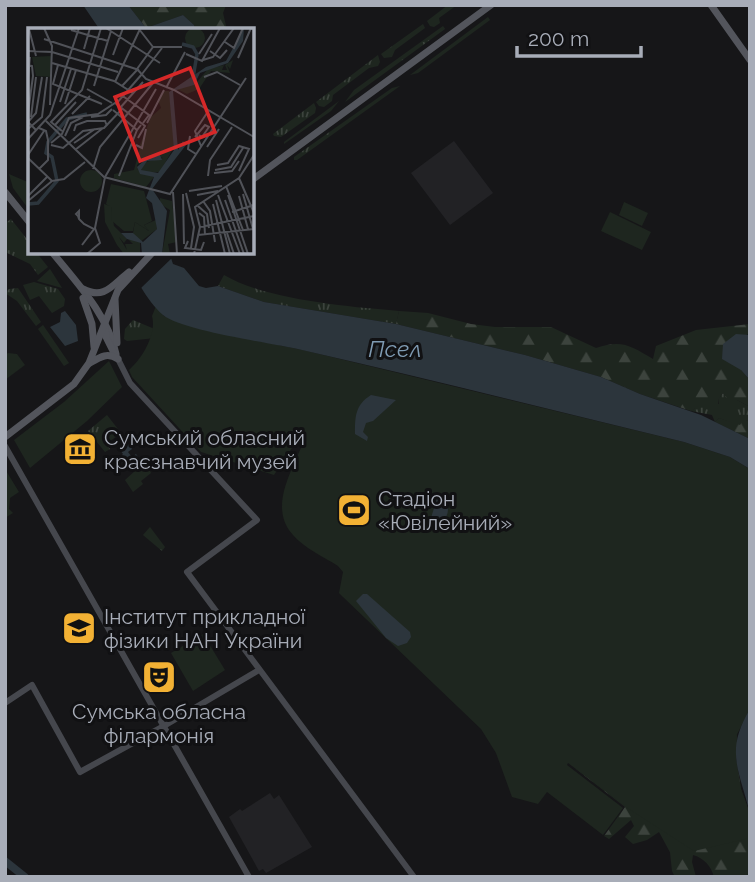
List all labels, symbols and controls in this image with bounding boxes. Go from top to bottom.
scale bar [517,14,641,58]
text: 200 m [528,26,589,51]
inset map [28,28,254,254]
water label: Псел [368,335,422,362]
place label: Сумський обласний краєзнавчий музей [104,425,305,474]
museum icon: Сумський обласний краєзнавчий музей [61,430,99,468]
place label: Стадіон «Ювілейний» [378,486,512,535]
sports icon: Стадіон «Ювілейний» [335,491,373,529]
place label: Інститут прикладної фізики НАН України [104,604,306,653]
school or university icon: Інститут прикладної фізики НАН України [60,609,98,647]
theatre icon: Сумська обласна філармонія [140,658,178,696]
place label: Сумська обласна філармонія [72,699,246,748]

